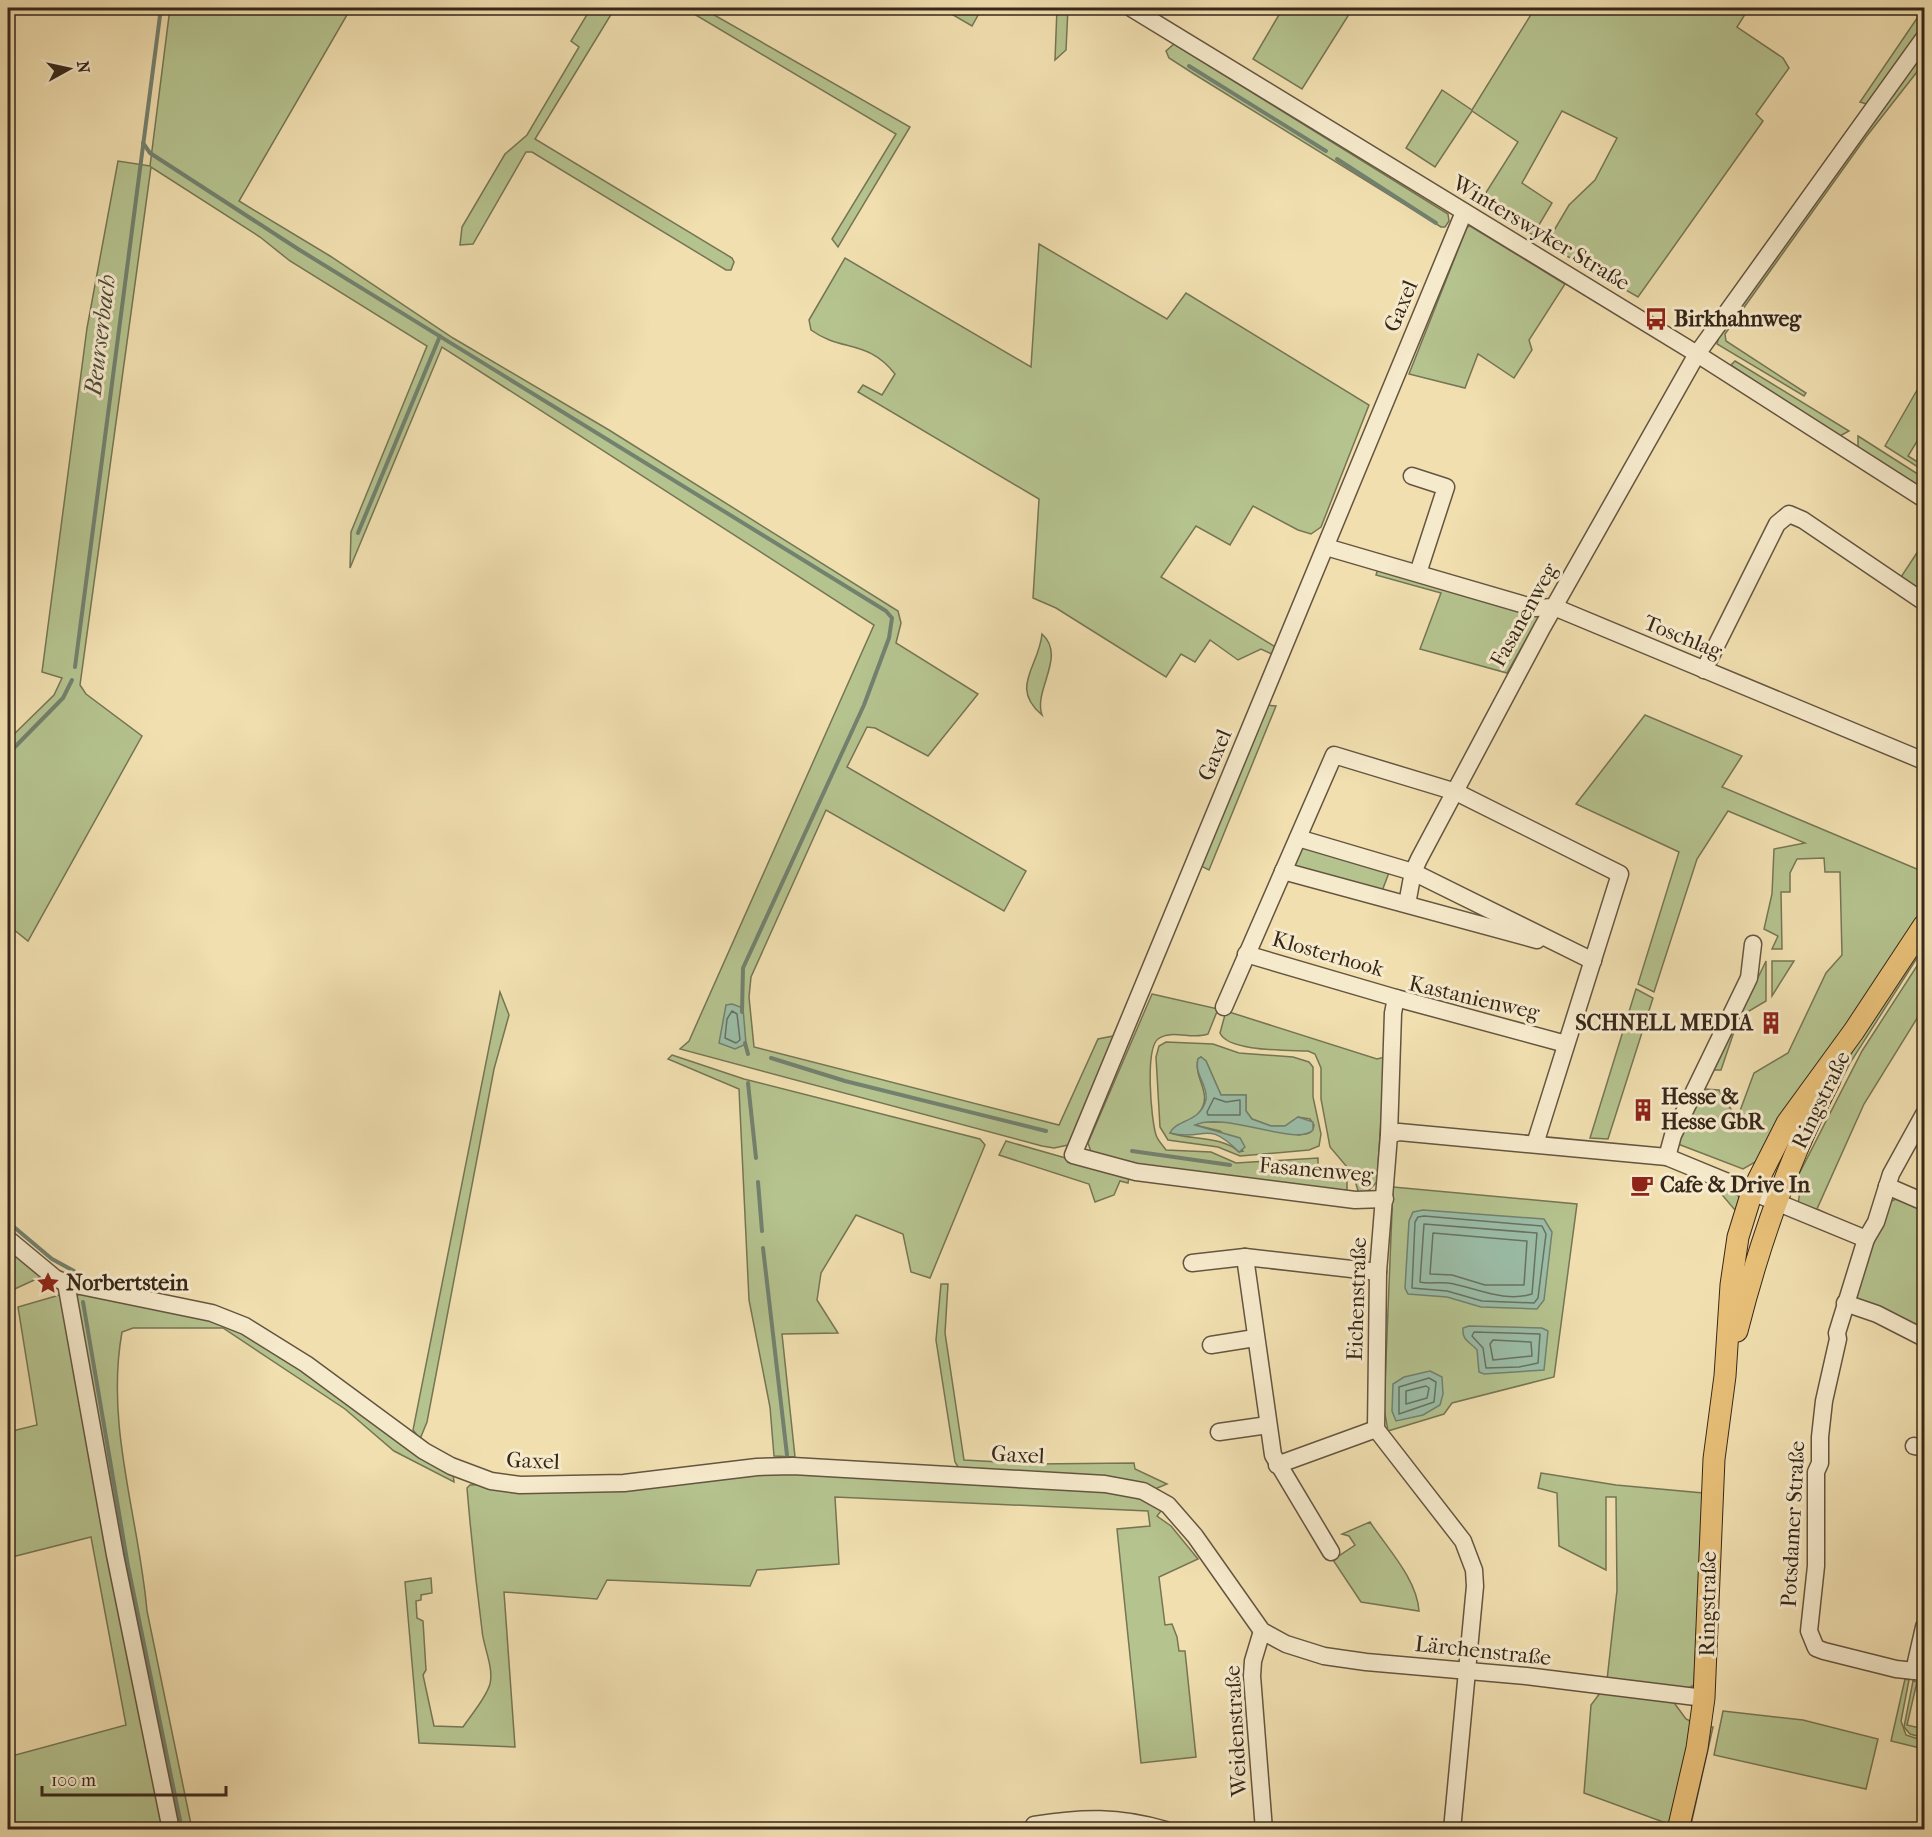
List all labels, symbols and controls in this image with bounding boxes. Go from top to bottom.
north arrow [39,39,99,99]
text: N [73,60,94,75]
street label: Winterswyker Straße [1447,169,1634,296]
water label: Beurserbach [78,273,121,399]
street label: Gaxel [1379,276,1423,336]
bus stop icon: Birkhahnweg [1643,306,1669,332]
place label: Birkhahnweg [1674,306,1802,332]
street label: Fasanenweg [1485,558,1563,671]
street label: Toschlag [1640,610,1726,665]
street label: Gaxel [1193,725,1237,785]
street label: Klosterhook [1269,926,1387,983]
street label: Kastanienweg [1406,970,1542,1026]
place label: SCHNELL MEDIA [1575,1010,1754,1036]
building icon: SCHNELL MEDIA [1758,1010,1784,1036]
street label: Ringstraße [1786,1047,1856,1153]
place label: Hesse & Hesse GbR [1661,1084,1766,1135]
building icon: Hesse & Hesse GbR [1630,1097,1656,1123]
street label: Fasanenweg [1258,1152,1374,1188]
cafe icon: Cafe & Drive In [1629,1172,1655,1198]
place label: Cafe & Drive In [1660,1172,1810,1198]
street label: Eichenstraße [1342,1237,1372,1361]
place icon: Norbertstein [35,1270,61,1296]
place label: Norbertstein [66,1270,189,1296]
street label: Potsdamer Straße [1776,1440,1810,1608]
street label: Gaxel [991,1441,1045,1469]
street label: Gaxel [506,1447,560,1475]
street label: Ringstraße [1694,1551,1722,1657]
street label: Lärchenstraße [1414,1631,1552,1671]
street label: Weidenstraße [1220,1665,1252,1798]
scale bar [42,1759,226,1797]
text: 100 m [51,1770,96,1791]

